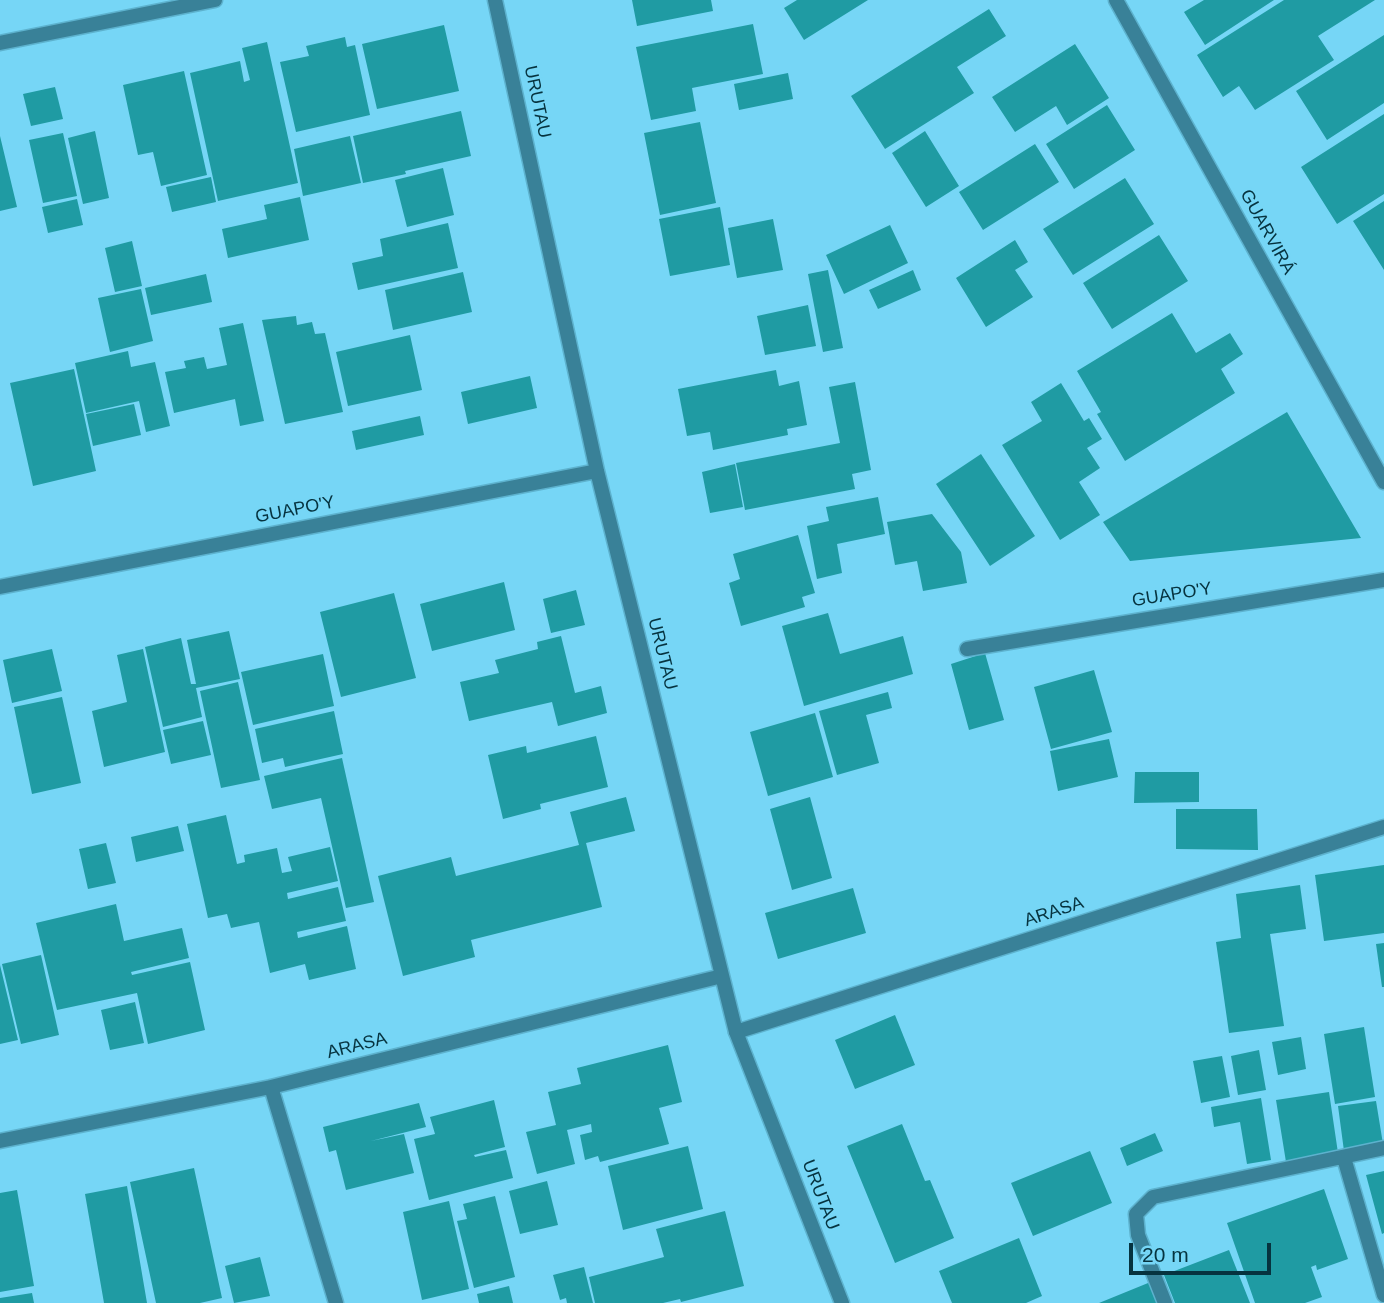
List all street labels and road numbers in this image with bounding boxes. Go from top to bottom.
street label: URUTAU [519,64,555,140]
street label: GUARVIRÁ [1235,186,1299,278]
street label: GUAPO'Y [253,492,337,528]
street label: GUAPO'Y [1131,578,1213,612]
street label: URUTAU [643,616,681,692]
street label: ARASA [1022,892,1086,932]
street label: ARASA [325,1028,389,1064]
street label: URUTAU [797,1157,843,1233]

